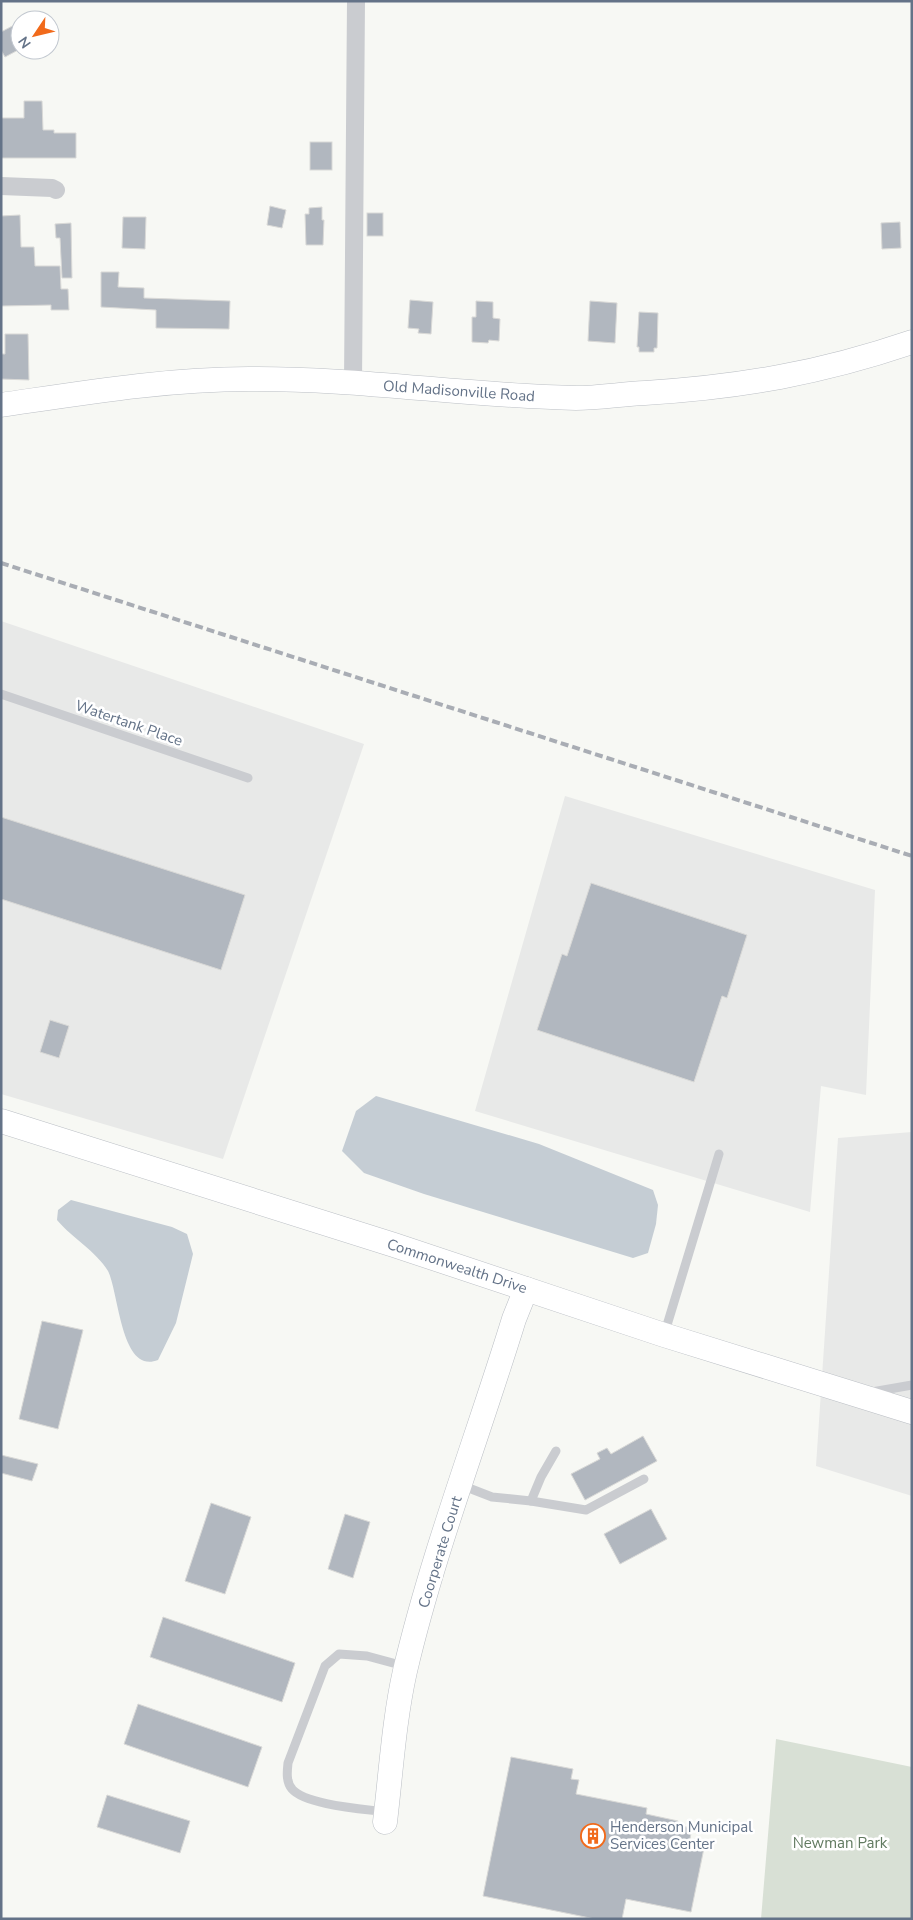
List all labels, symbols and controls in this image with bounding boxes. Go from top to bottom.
north arrow [10,10,60,60]
text: N [14,32,36,52]
street label: Old Madisonville Road [382,376,536,406]
street label: Watertank Place [73,695,185,751]
street label: Commonwealth Drive [384,1234,530,1298]
street label: Coorperate Court [413,1493,467,1610]
place label: Henderson Municipal Services Center [610,1817,753,1854]
building icon: Henderson Municipal Services Center [580,1823,606,1849]
park label: Newman Park [793,1833,888,1853]

